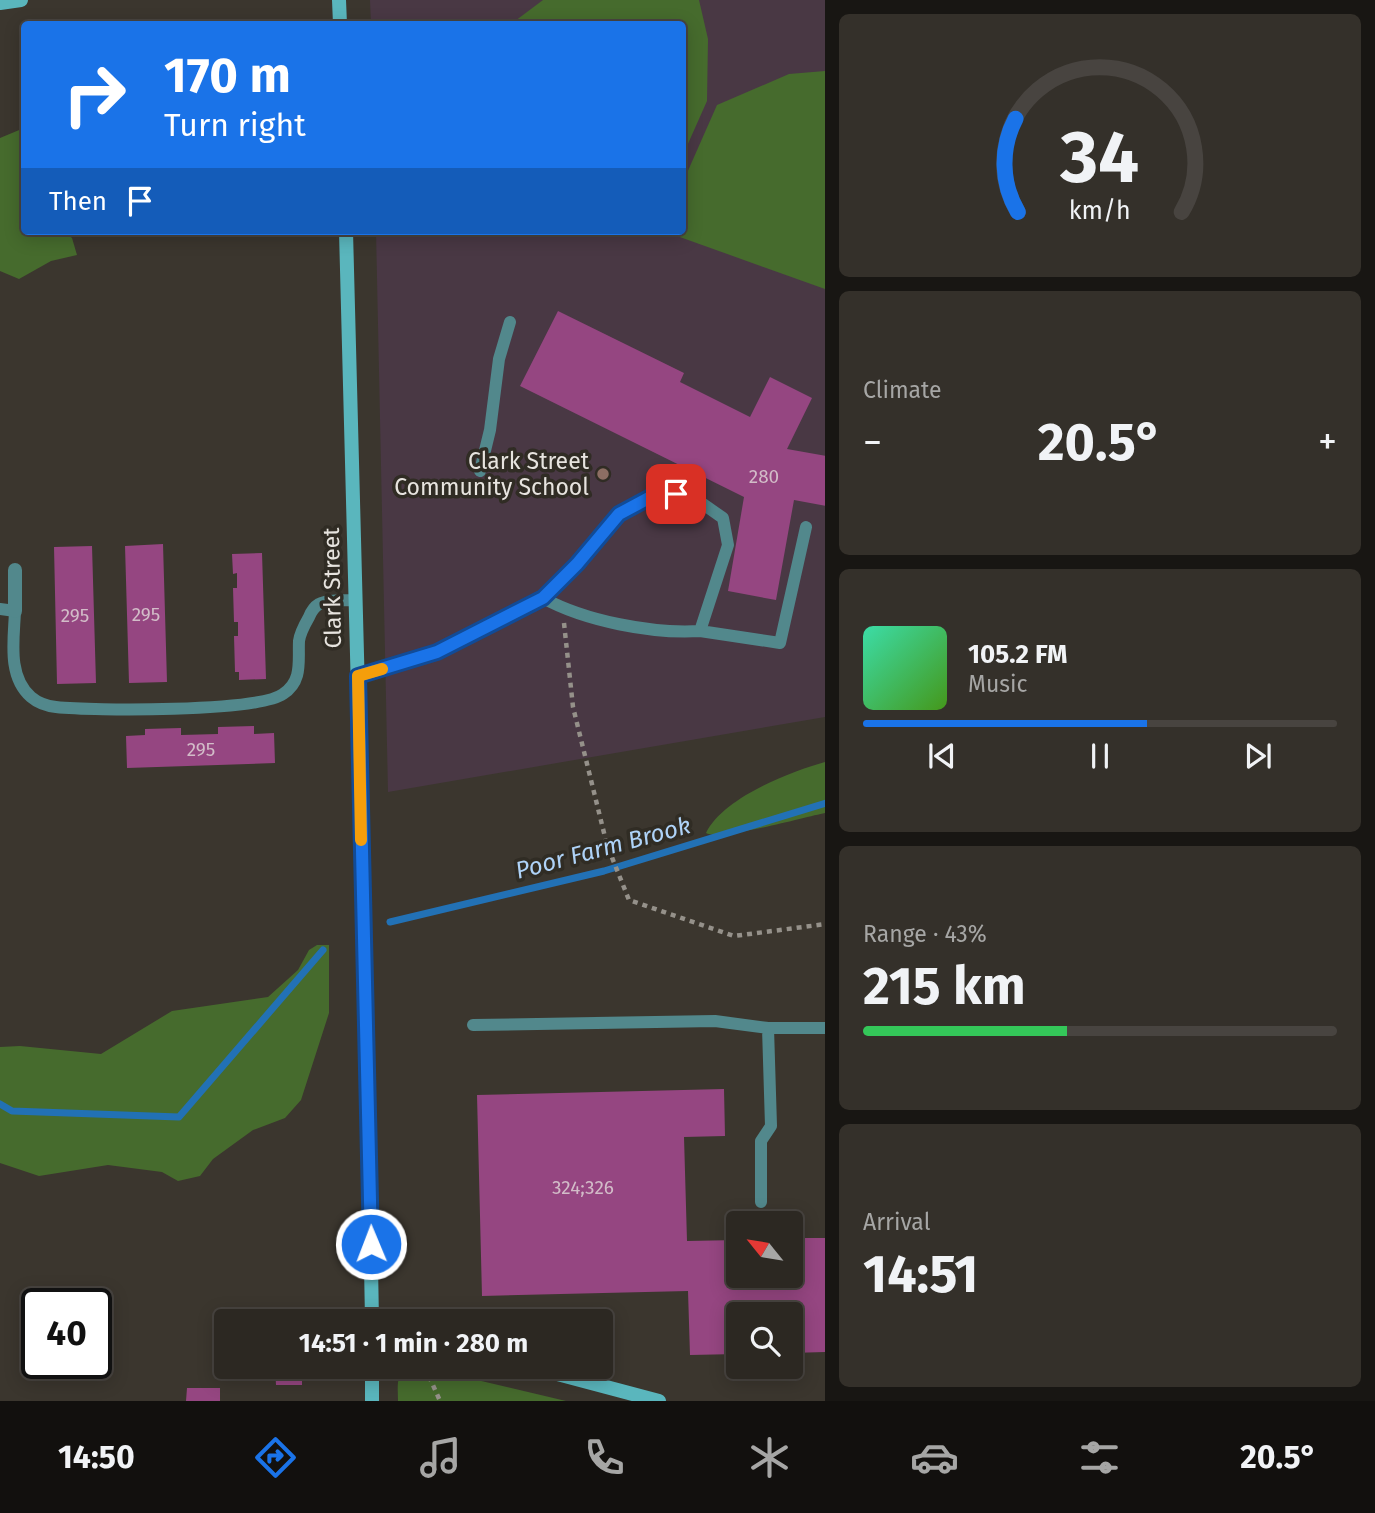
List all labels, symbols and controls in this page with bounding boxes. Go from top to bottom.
text: 170 m [164,46,291,105]
icon: right [49,49,140,140]
text: Turn right [164,106,306,144]
text: 34 [1060,114,1139,201]
icon: arrive [121,182,159,220]
text: Then [49,186,107,217]
text: km/h [1069,196,1131,226]
text: Climate [863,376,942,404]
text: 20.5° [1038,411,1162,474]
text: − [863,419,882,465]
text: + [1318,419,1337,465]
place label: Clark Street Community School [394,447,590,501]
pin [646,464,706,524]
house number: 280 [749,465,779,488]
marker: Clark Street Community School [595,466,611,482]
icon: arrive [657,475,695,513]
street label: Clark Street [317,527,347,649]
house number: 295 [132,603,160,626]
house number: 295 [61,604,89,627]
text: 105.2 FM [968,639,1067,670]
text: Music [968,670,1028,698]
icon: previous [923,737,961,775]
icon: pause [1081,737,1119,775]
icon: next [1239,737,1277,775]
house number: 295 [187,738,215,761]
water label: Poor Farm Brook [512,811,694,885]
text: Range · 43% [863,920,987,948]
text: 215 km [863,955,1026,1018]
house number: 324;326 [552,1176,614,1199]
position arrow [334,1207,408,1281]
text: Arrival [863,1208,930,1236]
north arrow [726,1211,803,1288]
map controls [726,1211,803,1379]
text: 14:51 [863,1243,978,1306]
speed limit sign: 40 [21,1288,112,1379]
button: search [726,1302,803,1379]
text: 14:51 · 1 min · 280 m [299,1328,528,1359]
icon: directions [251,1433,300,1482]
icon: music [416,1433,465,1482]
icon: phone [580,1433,629,1482]
icon: climate [745,1433,794,1482]
icon: car [910,1433,959,1482]
icon: filters [1075,1433,1124,1482]
text: 14:50 [58,1438,135,1476]
text: 20.5° [1240,1438,1317,1476]

